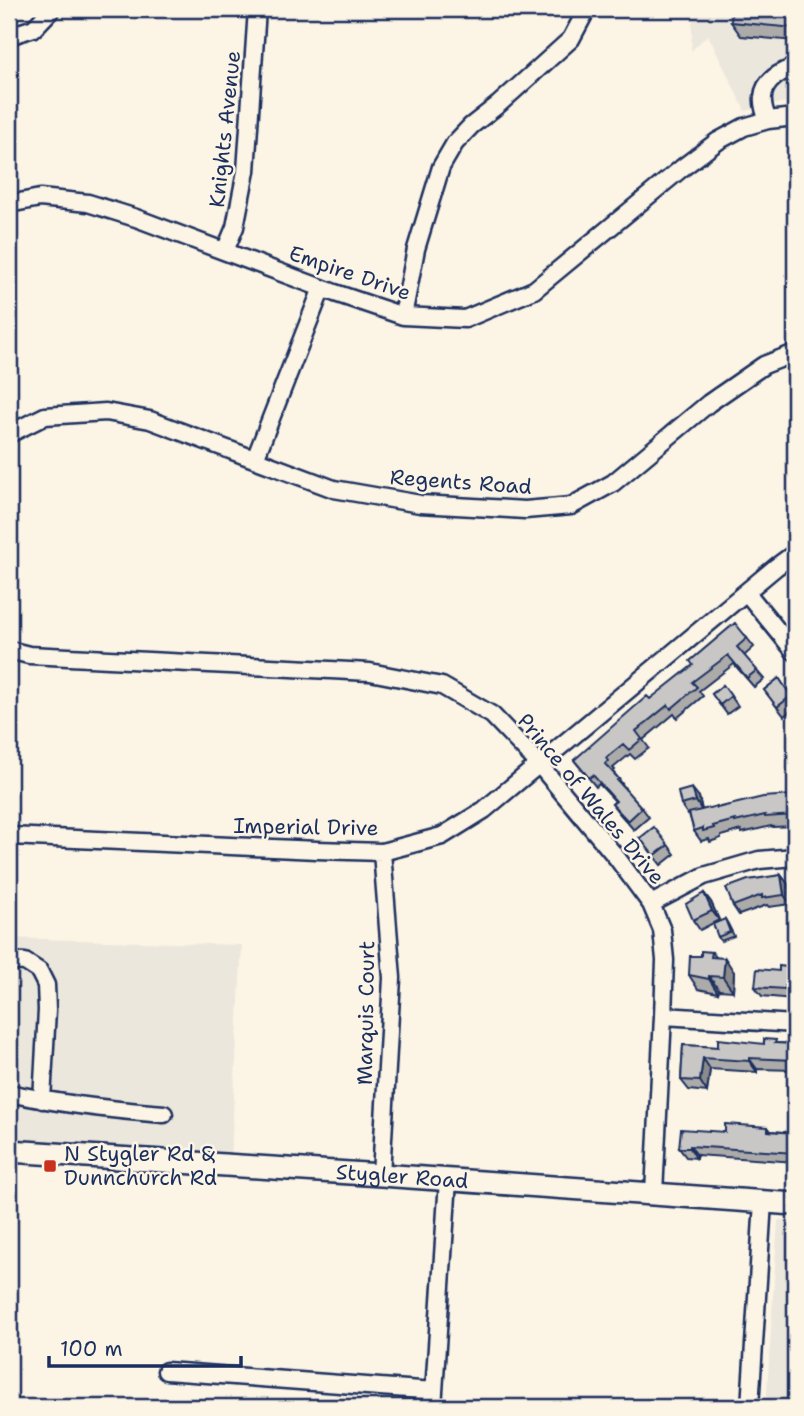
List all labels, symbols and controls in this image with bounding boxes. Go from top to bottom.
street label: Knights Avenue [203,49,247,209]
street label: Empire Drive [285,239,415,307]
street label: Regents Road [389,463,533,501]
street label: Prince of Wales Drive [511,708,671,890]
street label: Imperial Drive [233,812,379,842]
street label: Marquis Court [351,941,381,1085]
place label: N Stygler Rd & Dunnchurch Rd [64,1140,217,1192]
marker: N Stygler Rd & Dunnchurch Rd [42,1158,58,1174]
street label: Stygler Road [335,1158,469,1195]
scale bar [49,1325,242,1369]
text: 100 m [60,1335,123,1363]

